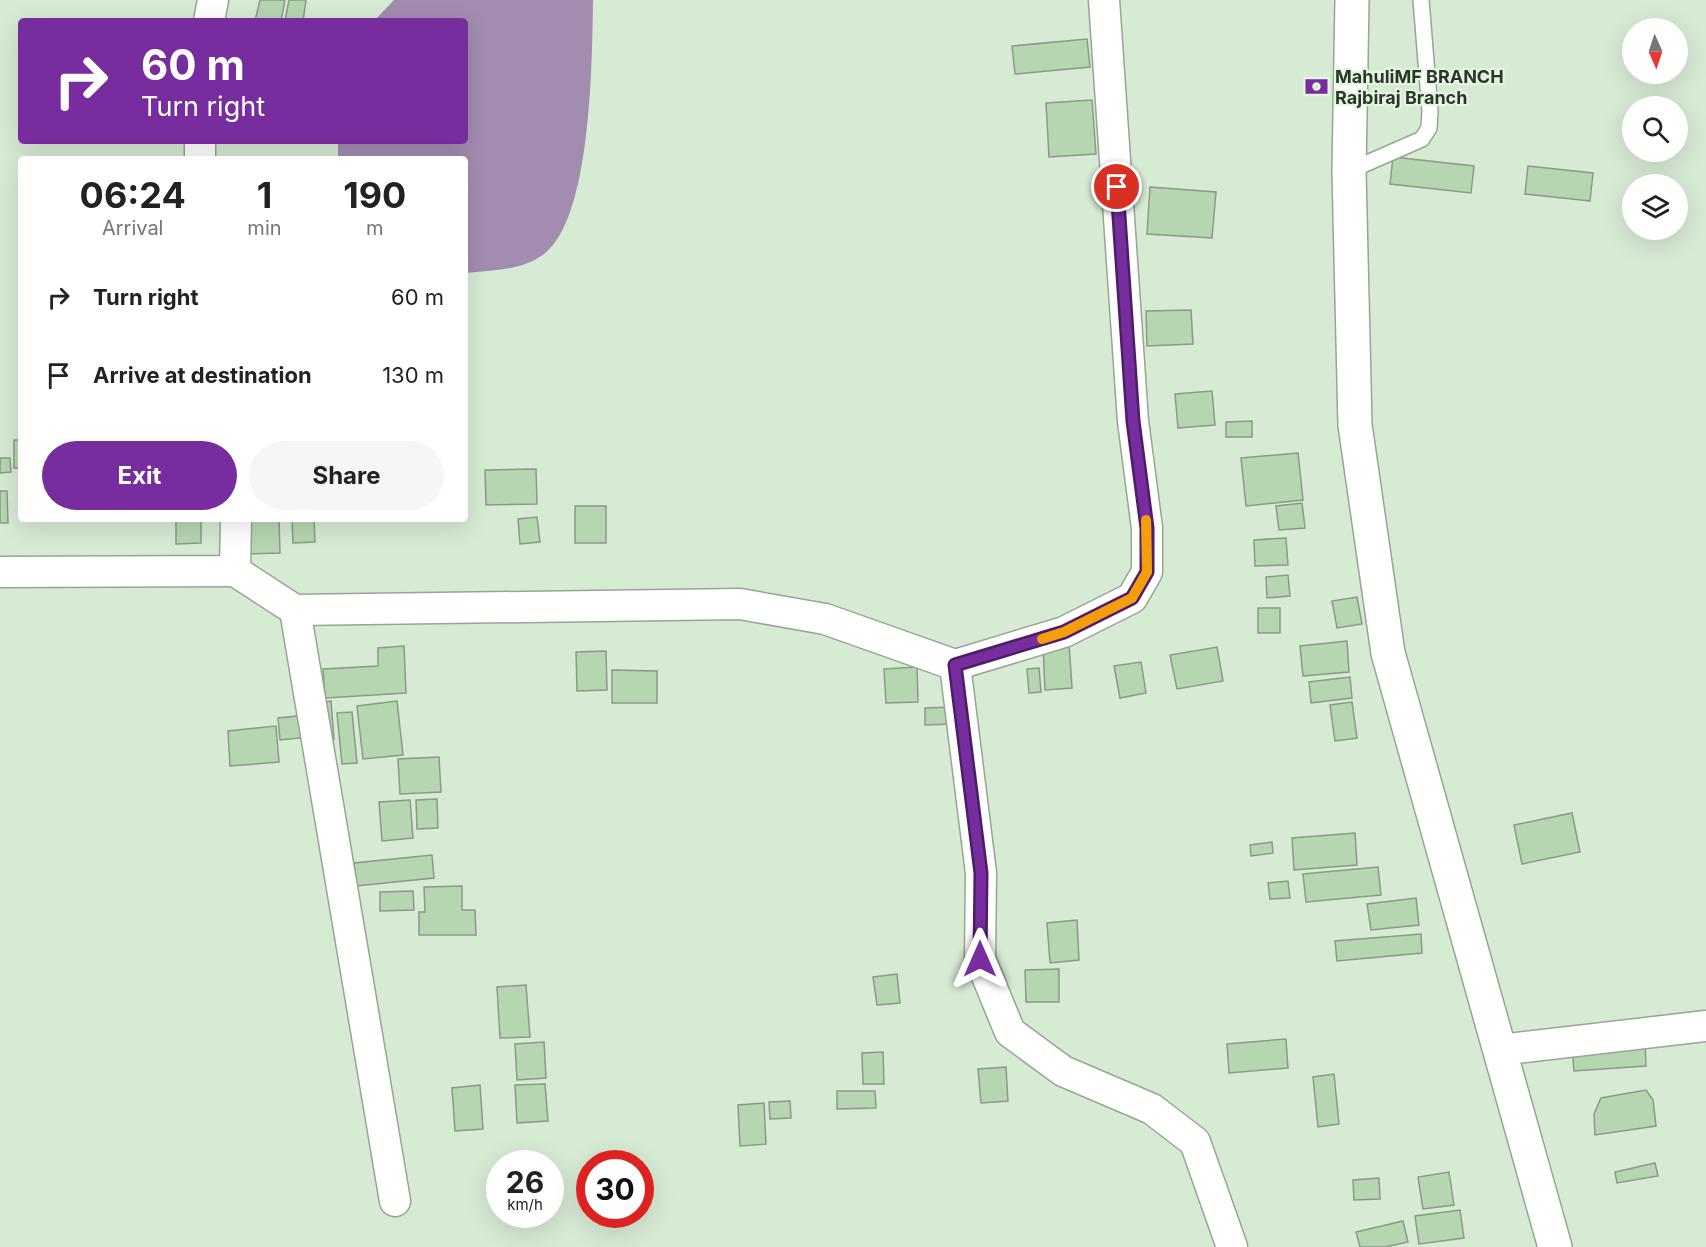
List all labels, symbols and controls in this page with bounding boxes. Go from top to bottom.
north arrow [1622,18,1688,84]
map controls [1622,18,1688,240]
text: 60 m [141,39,245,90]
icon: right [42,42,120,120]
place label: MahuliMF BRANCH Rajbiraj Branch [1335,66,1504,108]
bank icon: MahuliMF BRANCH Rajbiraj Branch [1304,73,1330,99]
text: Turn right [141,90,265,123]
button: search [1622,96,1688,162]
pin [1091,161,1142,212]
icon: arrive [1100,170,1133,203]
text: 06:24 [80,173,186,217]
text: 1 [257,173,272,217]
text: 190 [343,173,406,217]
button: layers [1622,174,1688,240]
text: Arrival [102,216,163,240]
text: min [247,216,282,240]
text: m [366,216,384,240]
icon: right [42,281,75,314]
text: Turn right [93,284,199,310]
text: 60 m [391,284,444,310]
icon: arrive [42,359,75,392]
text: Arrive at destination [93,362,312,388]
text: 130 m [382,362,444,388]
button: Exit [42,441,237,510]
button: Share [249,441,444,510]
position arrow [948,927,1012,991]
speed limit sign: 30 [576,1150,654,1228]
text: 26 [506,1164,544,1200]
text: km/h [507,1195,543,1214]

